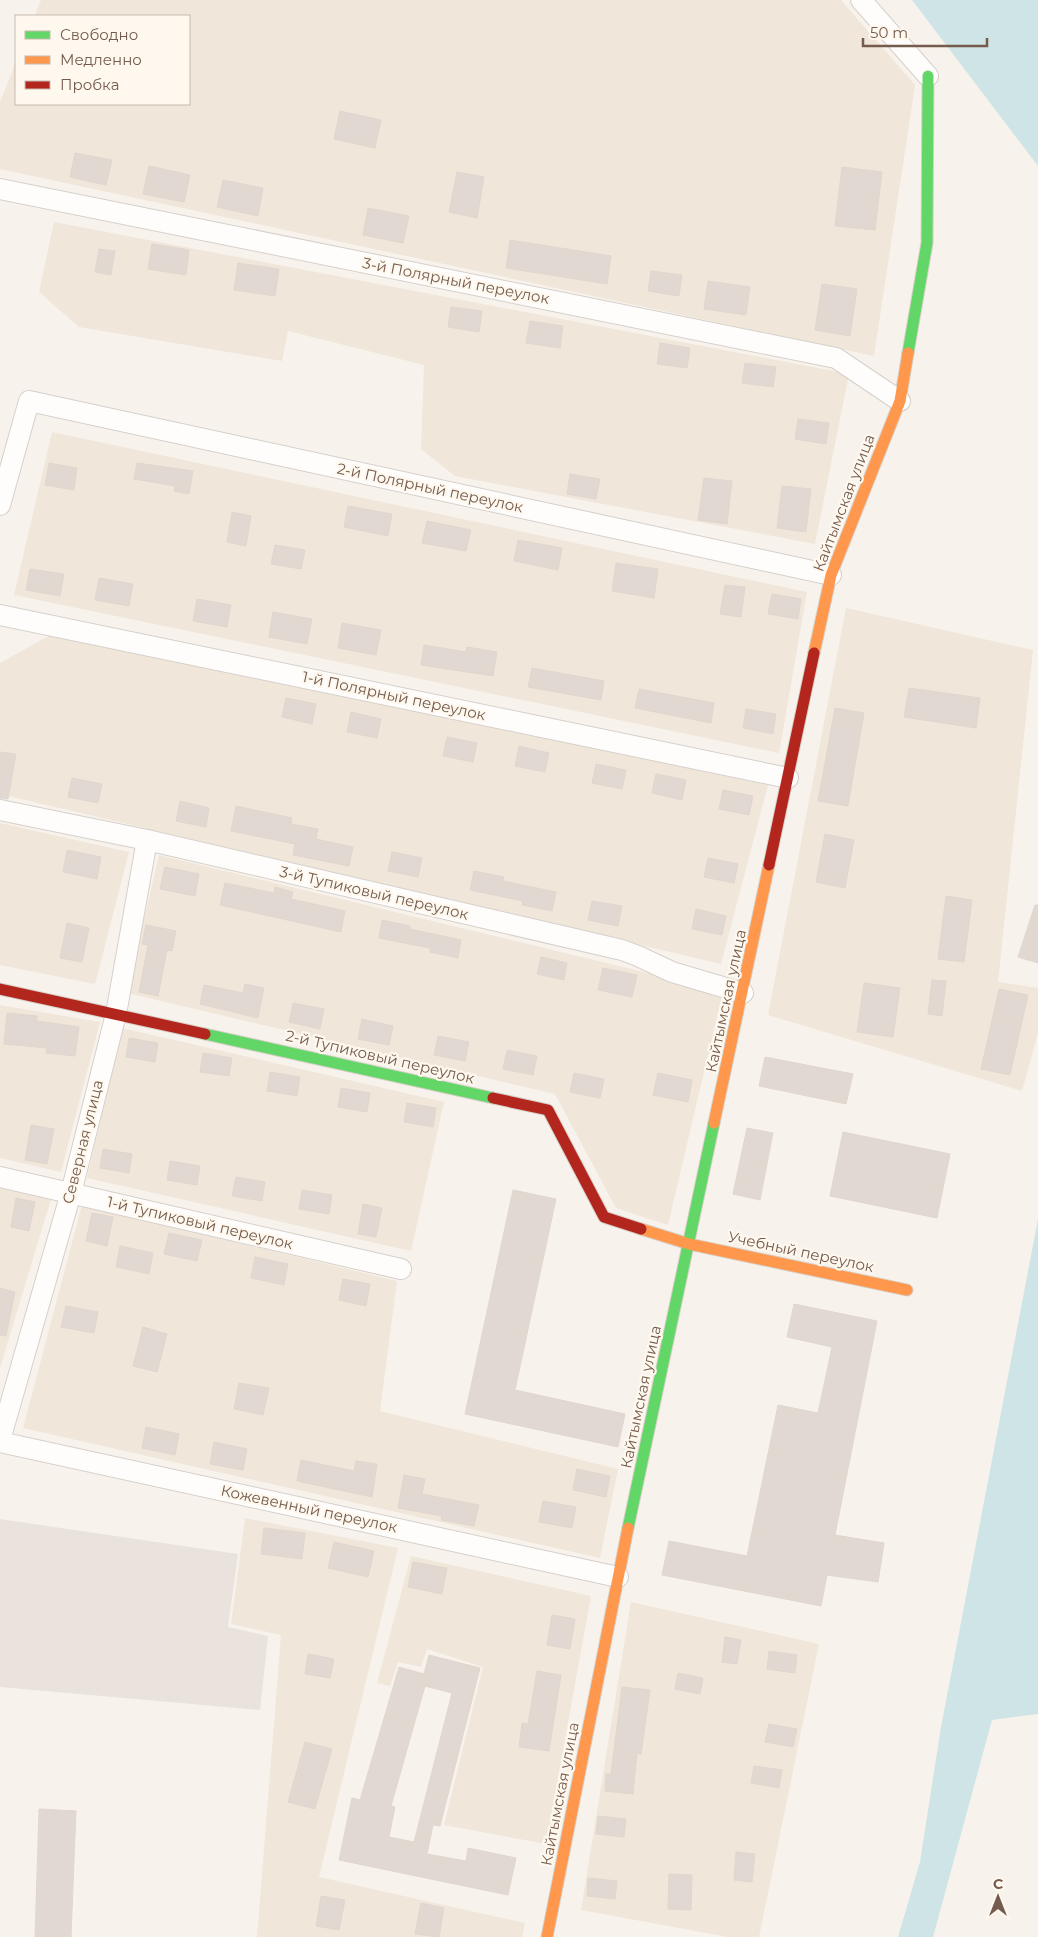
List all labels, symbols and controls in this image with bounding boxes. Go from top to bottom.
legend [15,15,190,105]
scale bar [863,15,987,47]
text: 50 m [870,23,908,42]
text: Свободно [60,25,138,44]
text: Медленно [60,50,142,69]
text: Пробка [60,75,119,94]
street label: 3-й Полярный переулок [361,253,551,308]
street label: Кайтымская улица [809,431,879,574]
street label: 2-й Полярный переулок [335,458,525,517]
street label: 1-й Полярный переулок [301,667,488,724]
street label: 3-й Тупиковый переулок [278,862,471,924]
street label: Кайтымская улица [701,928,750,1074]
street label: 2-й Тупиковый переулок [284,1026,477,1088]
street label: Северная улица [58,1078,107,1206]
street label: 1-й Тупиковый переулок [105,1192,295,1253]
street label: Учебный переулок [726,1227,876,1276]
street label: Кайтымская улица [616,1324,665,1470]
street label: Кожевенный переулок [219,1481,399,1537]
street label: Кайтымская улица [536,1721,583,1867]
north arrow [973,1872,1023,1922]
text: С [993,1875,1003,1893]

